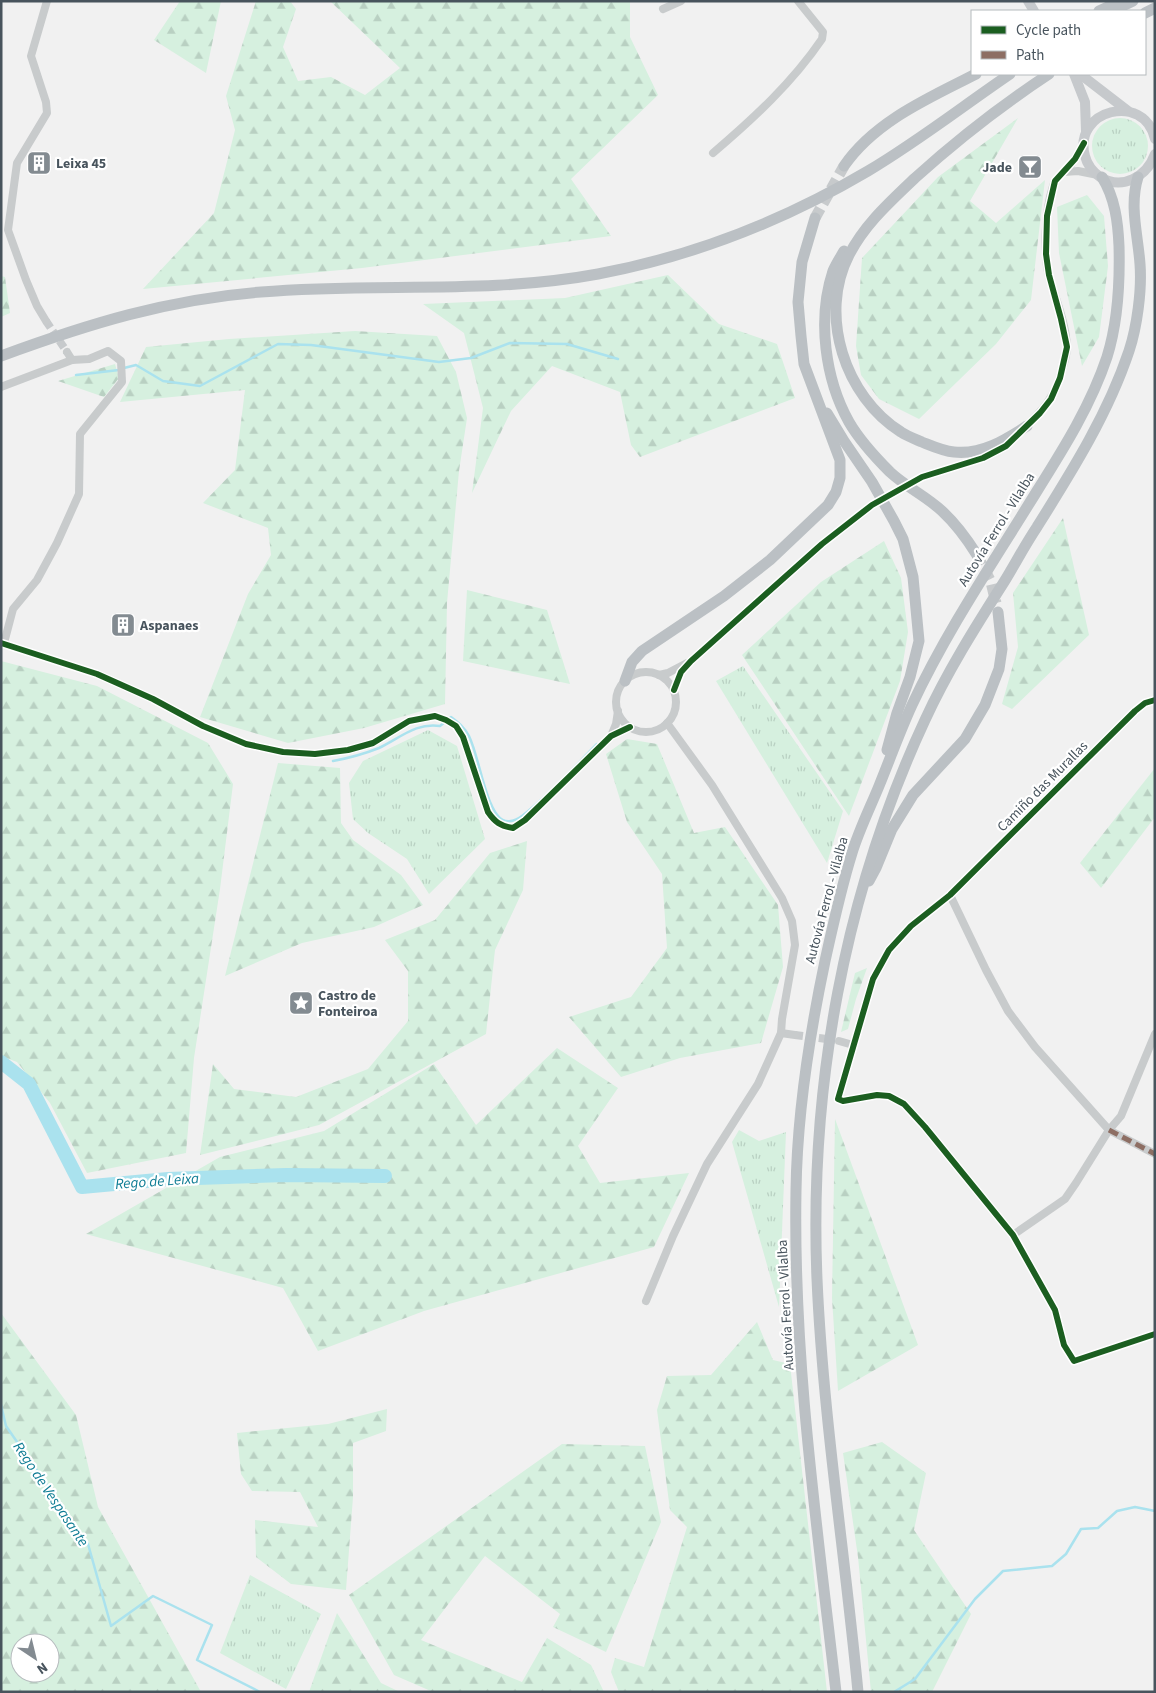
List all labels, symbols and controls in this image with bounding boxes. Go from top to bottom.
legend [971,10,1146,75]
text: Cycle path [1016,20,1081,41]
text: Path [1016,45,1044,66]
building icon: Leixa 45 [26,150,52,176]
place label: Leixa 45 [56,154,106,174]
bar icon: Jade [1017,154,1043,180]
place label: Jade [982,158,1012,178]
street label: Autovía Ferrol - Vilalba [954,469,1040,590]
building icon: Aspanaes [110,612,136,638]
place label: Aspanaes [139,616,199,636]
street label: Camiño das Murallas [993,737,1093,837]
street label: Autovía Ferrol - Vilalba [800,834,854,966]
place label: Castro de Fonteiroa [318,986,378,1022]
place icon: Castro de Fonteiroa [288,990,314,1016]
water label: Rego de Leixa [114,1168,200,1195]
street label: Autovía Ferrol - Vilalba [773,1239,799,1371]
water label: Rego de Vespasante [8,1438,94,1551]
north arrow [10,1633,60,1683]
text: N [32,1657,51,1679]

